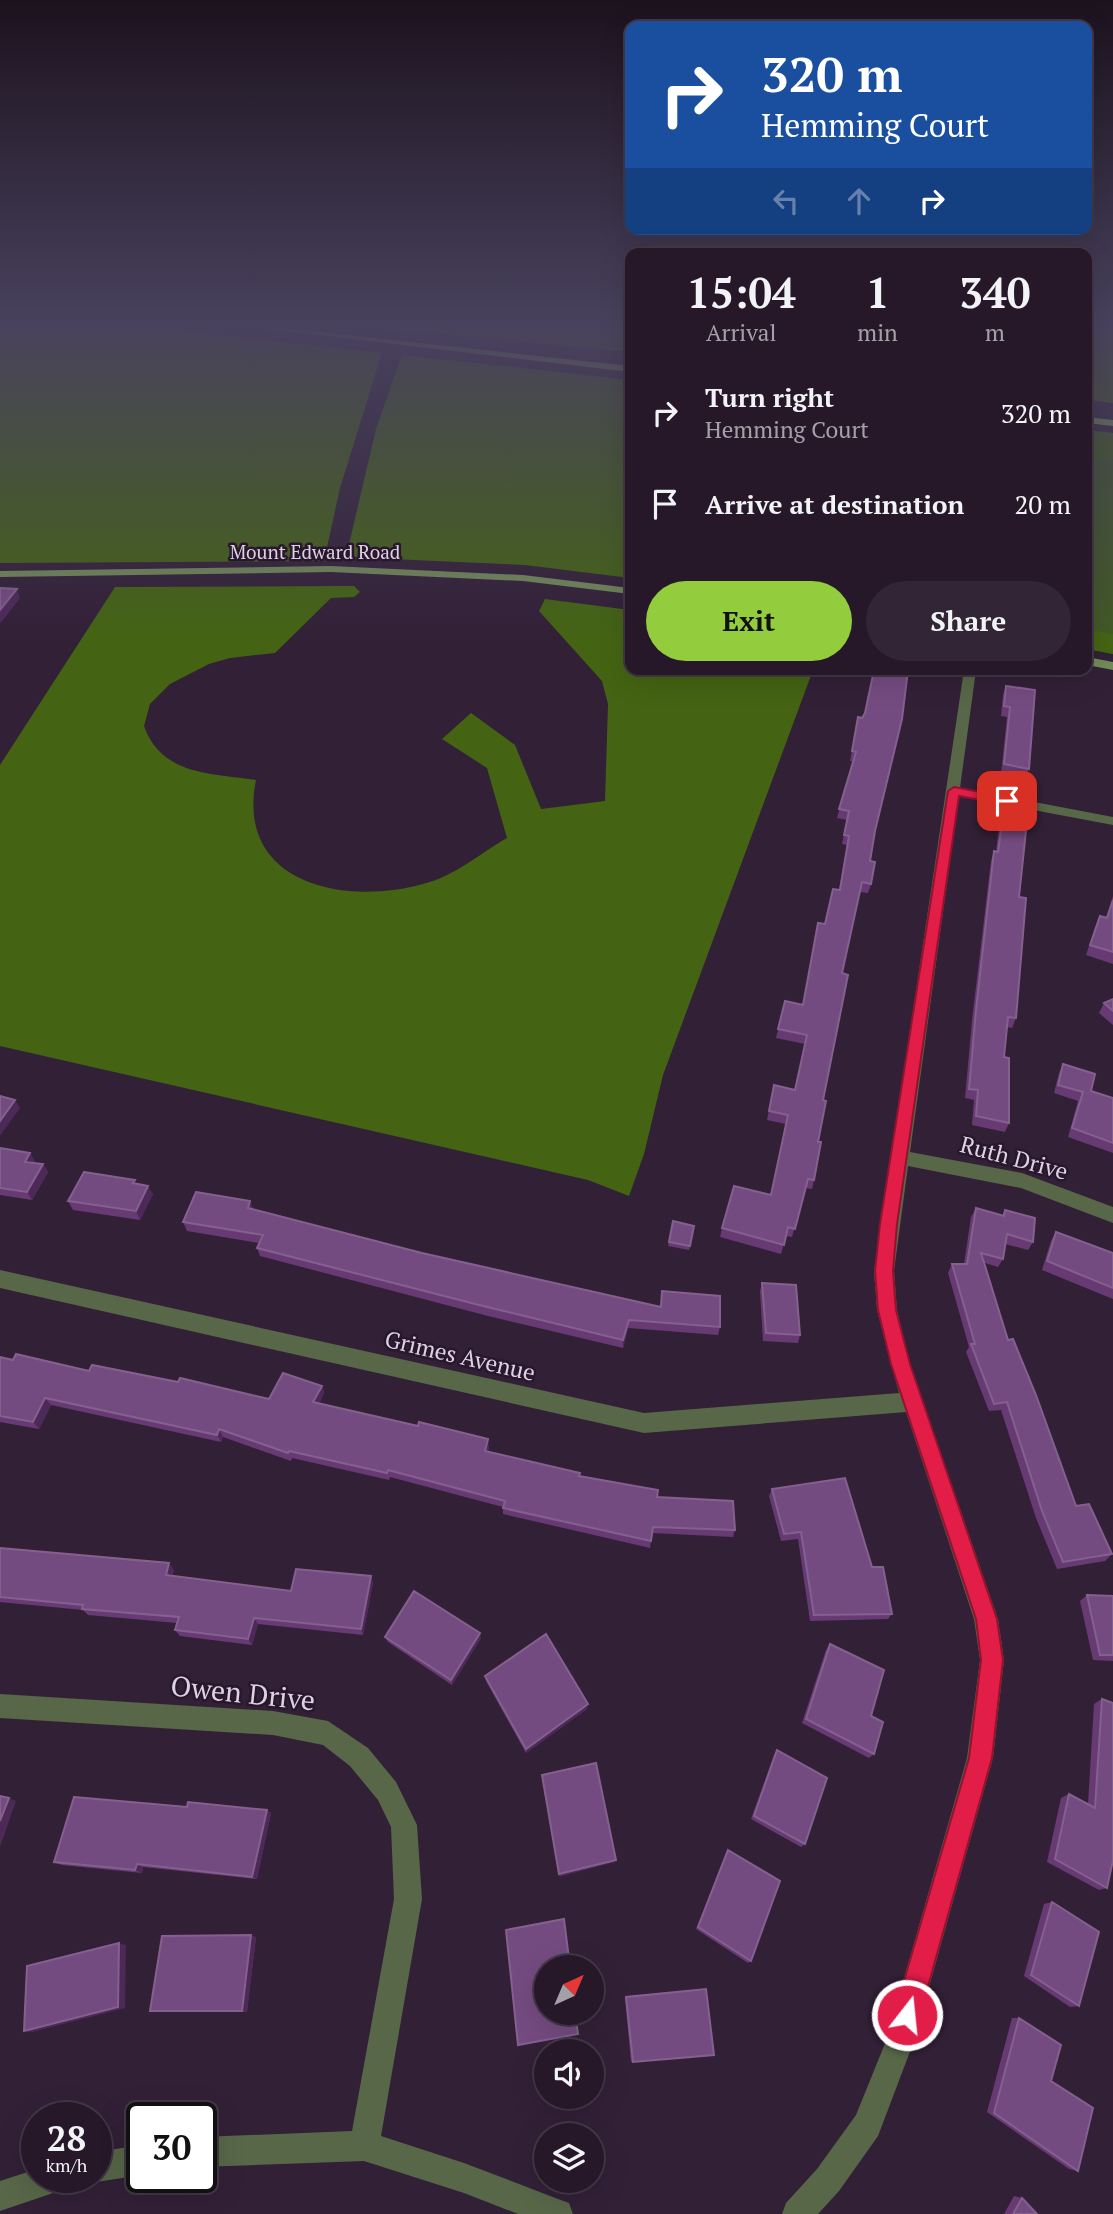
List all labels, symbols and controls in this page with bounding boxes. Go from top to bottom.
text: 320 m [761,41,903,106]
icon: right [646,49,737,140]
text: Hemming Court [761,104,989,146]
icon: left [767,182,805,220]
icon: ahead [840,182,878,220]
icon: right [913,182,951,220]
text: 15:04 [687,264,796,320]
text: 1 [866,264,889,320]
text: 340 [959,264,1030,320]
text: Arrival [706,317,776,348]
text: min [857,317,898,348]
text: m [985,317,1005,348]
text: Turn right [705,380,834,414]
icon: right [646,394,684,432]
text: 320 m [1001,396,1071,430]
text: Hemming Court [705,414,869,445]
icon: arrive [646,485,684,523]
text: Arrive at destination [705,487,964,521]
text: 20 m [1015,487,1071,521]
street label: Mount Edward Road [230,539,401,564]
button: Exit [646,581,852,661]
button: Share [866,581,1071,661]
pin [977,771,1037,831]
icon: arrive [988,782,1026,820]
street label: Ruth Drive [957,1128,1071,1187]
street label: Grimes Avenue [382,1323,538,1388]
street label: Owen Drive [169,1667,317,1718]
north arrow [534,1955,604,2025]
map controls [534,1955,604,2193]
position arrow [870,1978,944,2052]
button: sound [534,2039,604,2109]
speed limit sign: 30 [126,2102,217,2193]
text: 28 [47,2115,86,2161]
button: layers [534,2123,604,2193]
text: km/h [46,2153,87,2177]

